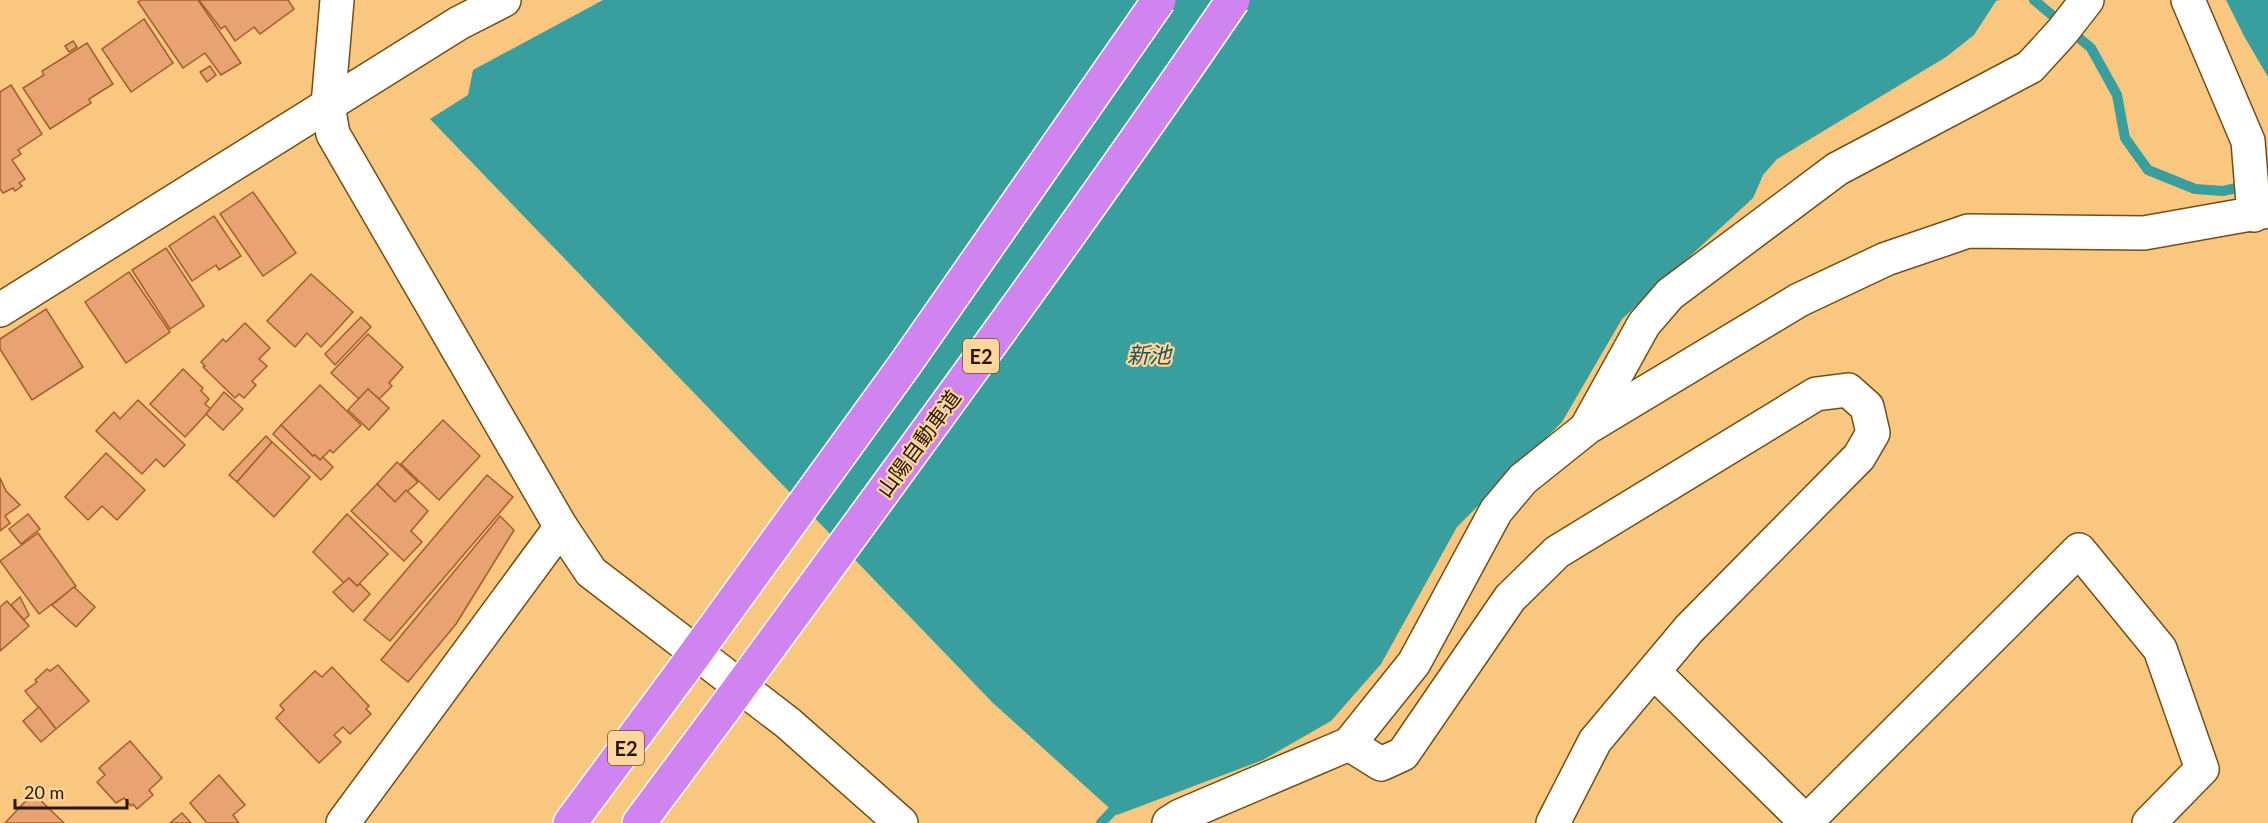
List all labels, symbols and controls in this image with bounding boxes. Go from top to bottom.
road number: E2 [963,339,999,373]
water label: 新池 [1127,341,1173,368]
street label: 山陽自動車道 [871,385,965,501]
road number: E2 [608,731,644,765]
scale bar [15,772,128,810]
text: 20 m [24,781,64,803]

